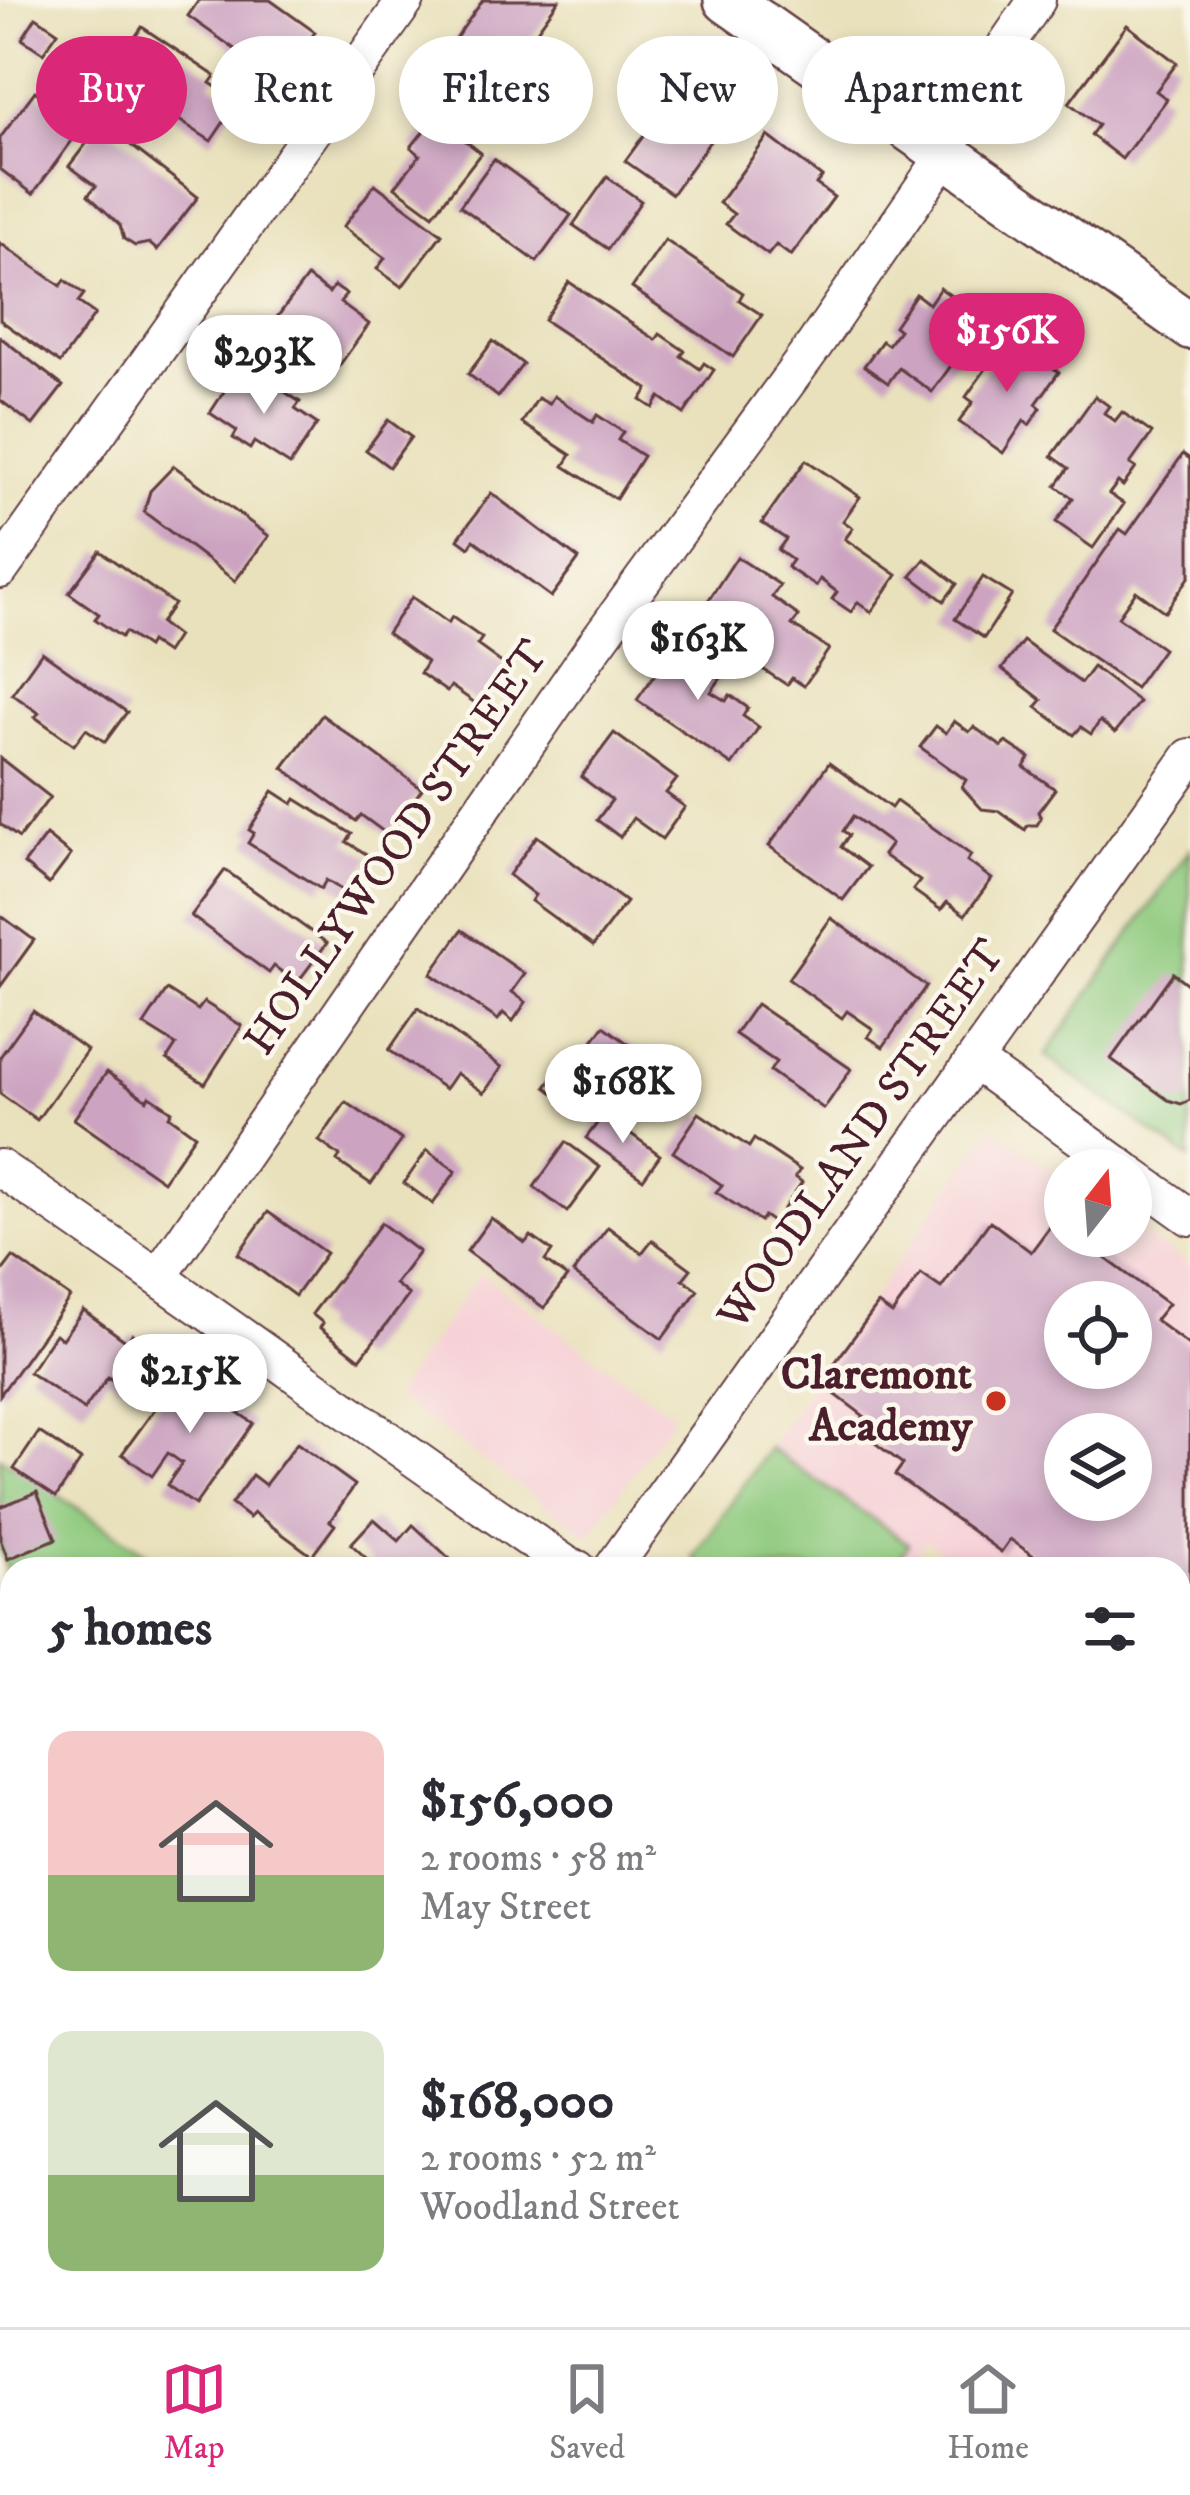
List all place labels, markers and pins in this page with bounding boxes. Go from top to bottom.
pin: $156K [923,293,1091,395]
pin: $293K [180,315,348,417]
pin: $163K [614,601,782,703]
pin: $168K [539,1044,707,1146]
pin: $215K [106,1334,274,1436]
place label: Claremont Academy [781,1347,974,1455]
marker: Claremont Academy [983,1388,1009,1414]

